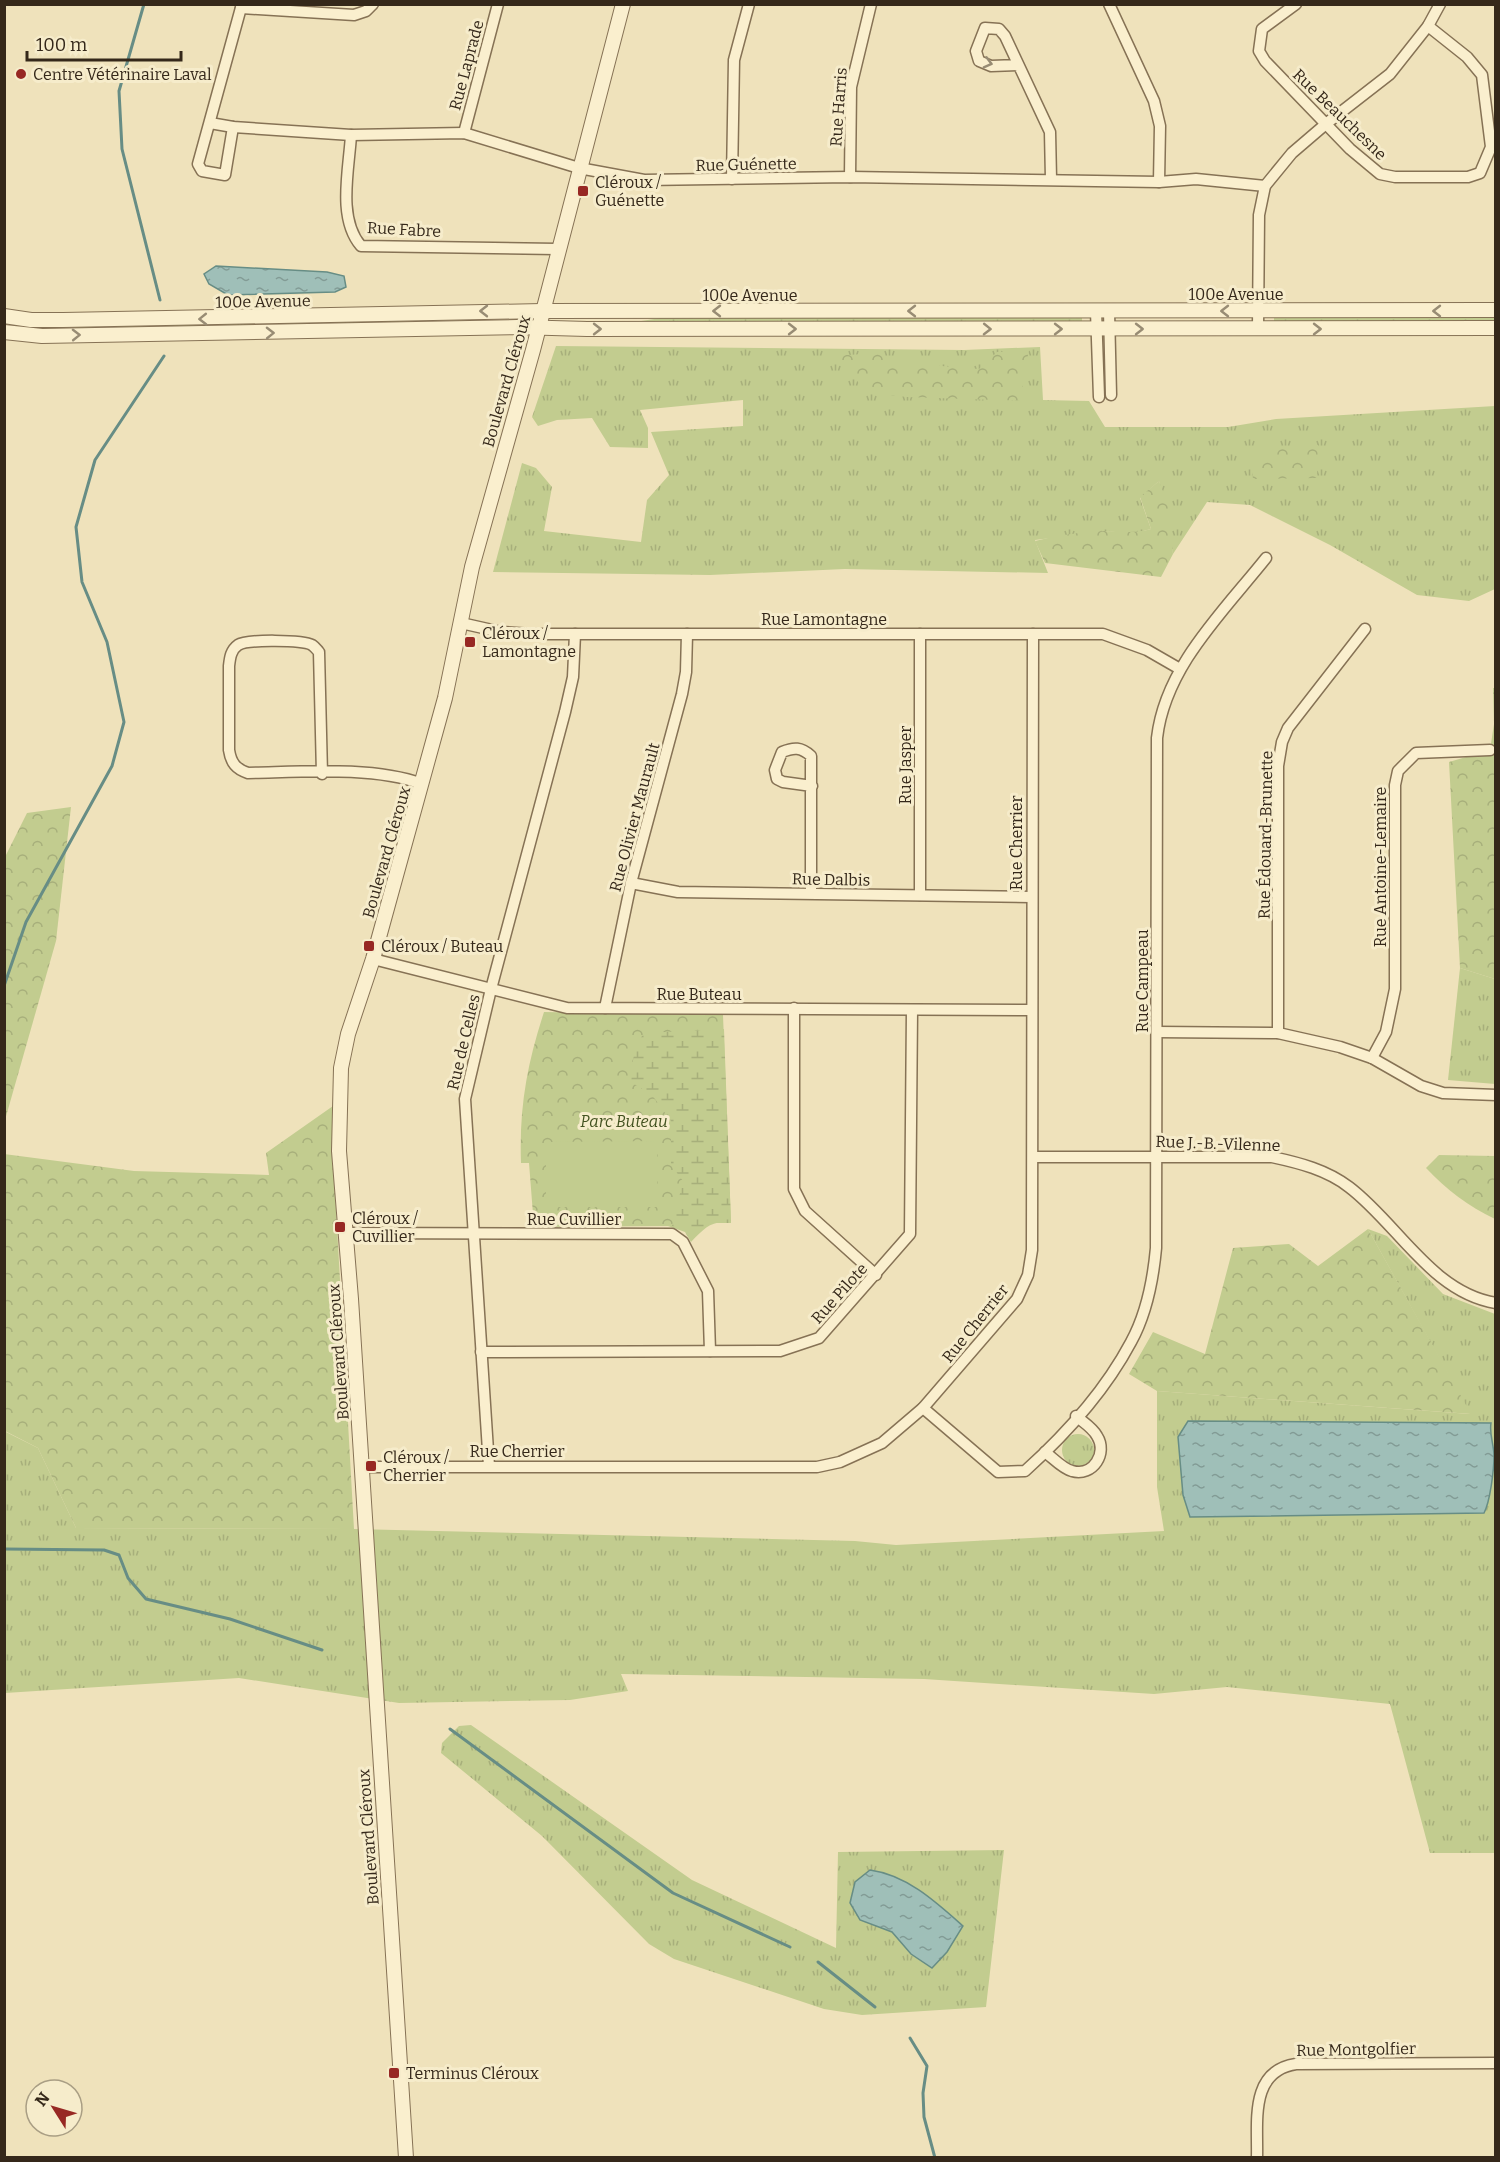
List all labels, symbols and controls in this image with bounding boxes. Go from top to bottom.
street label: Rue Laprade [445,18,488,112]
scale bar [27,24,182,62]
text: 100 m [36,34,87,56]
one-way arrow [983,56,993,69]
place label: Centre Vétérinaire Laval [33,65,212,84]
street label: Rue Beauchesne [1289,65,1390,164]
marker: Centre Vétérinaire Laval [14,67,28,81]
street label: Rue Harris [826,67,851,147]
street label: Rue Guénette [695,154,797,175]
place label: Cléroux / Guénette [595,173,664,210]
marker: Cléroux / Guénette [576,184,590,198]
street label: Rue Fabre [366,218,441,241]
street label: 100e Avenue [1188,285,1284,304]
street label: 100e Avenue [702,286,798,305]
street label: 100e Avenue [215,291,311,312]
one-way arrow [479,305,488,317]
one-way arrow [712,305,721,317]
one-way arrow [907,305,916,317]
one-way arrow [1221,305,1230,317]
one-way arrow [1433,305,1442,317]
one-way arrow [198,313,207,325]
street label: Boulevard Cléroux [479,313,534,449]
one-way arrow [592,323,601,335]
one-way arrow [787,323,796,335]
one-way arrow [982,323,991,335]
one-way arrow [1053,323,1062,335]
one-way arrow [1134,323,1143,335]
one-way arrow [1312,323,1321,335]
one-way arrow [266,327,275,340]
one-way arrow [71,329,80,341]
street label: Rue Lamontagne [761,610,887,629]
place label: Cléroux / Lamontagne [482,624,576,661]
marker: Cléroux / Lamontagne [463,635,477,649]
street label: Rue Jasper [896,726,915,804]
street label: Rue Olivier Maurault [605,740,664,894]
street label: Rue Édouard-Brunette [1254,751,1276,919]
street label: Boulevard Cléroux [359,784,414,920]
street label: Rue Antoine-Lemaire [1371,787,1390,947]
street label: Rue Cherrier [1007,795,1026,891]
street label: Rue Dalbis [792,869,870,890]
street label: Rue Campeau [1133,929,1152,1033]
place label: Cléroux / Buteau [381,937,503,956]
marker: Cléroux / Buteau [362,939,376,953]
street label: Rue Buteau [656,985,742,1004]
street label: Rue de Celles [443,992,484,1092]
park label: Parc Buteau [580,1112,668,1131]
street label: Rue J.-B.-Vilenne [1155,1132,1281,1155]
place label: Cléroux / Cuvillier [352,1209,419,1246]
street label: Rue Cuvillier [527,1210,621,1229]
marker: Cléroux / Cuvillier [333,1220,347,1234]
street label: Rue Pilote [807,1259,871,1327]
street label: Rue Cherrier [938,1280,1013,1366]
street label: Boulevard Cléroux [324,1283,353,1421]
street label: Rue Cherrier [469,1442,565,1461]
place label: Cléroux / Cherrier [383,1448,450,1485]
marker: Cléroux / Cherrier [364,1459,378,1473]
street label: Boulevard Cléroux [354,1768,383,1906]
street label: Rue Montgolfier [1296,2039,1416,2060]
place label: Terminus Cléroux [406,2064,539,2083]
marker: Terminus Cléroux [387,2066,401,2080]
north arrow [24,2078,84,2138]
text: N [31,2089,54,2110]

